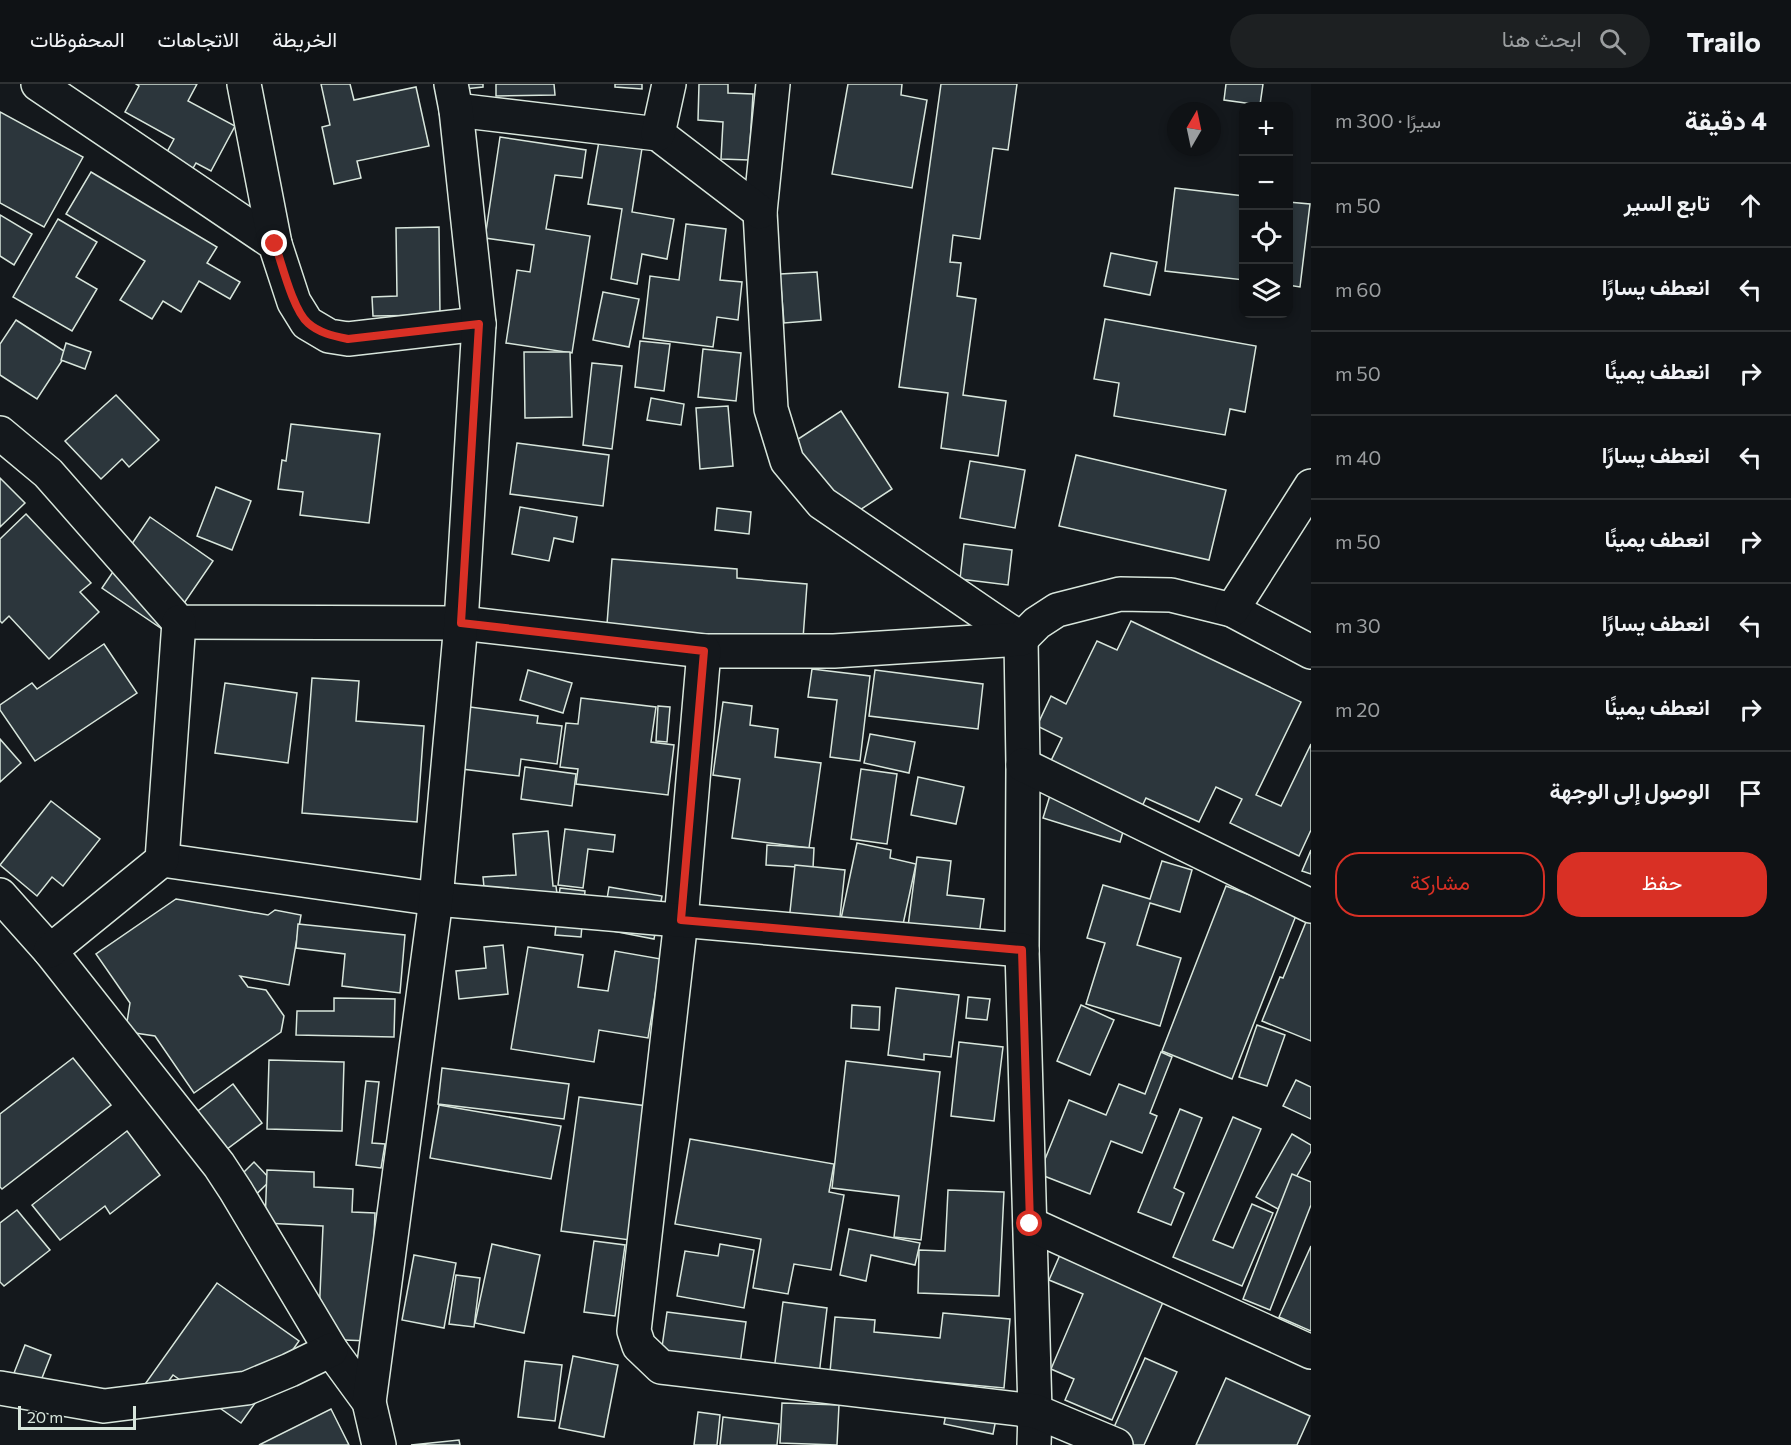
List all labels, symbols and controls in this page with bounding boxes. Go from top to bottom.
search box [1230,14,1650,68]
text: Trailo [1686,24,1761,58]
text: ابحث هنا [1502,25,1581,52]
icon: search [1596,25,1629,58]
text: المحفوظات [30,26,125,51]
text: الاتجاهات [158,26,239,51]
text: الخريطة [272,26,337,51]
north arrow [1167,102,1221,156]
map controls [1239,102,1293,318]
button: + [1239,102,1293,156]
text: 4 دقيقة [1685,104,1767,135]
text: سيرًا · 300 m [1335,108,1441,132]
button: − [1239,156,1293,210]
text: تابع السير [1624,189,1710,216]
icon: ahead [1734,189,1767,222]
text: 50 m [1335,193,1381,217]
button: locate [1239,210,1293,264]
route end [261,230,287,256]
button: layers [1239,264,1293,318]
text: انعطف يسارًا [1602,273,1710,300]
icon: left [1734,273,1767,306]
text: 60 m [1335,277,1382,301]
text: انعطف يمينًا [1604,357,1710,384]
icon: right [1734,357,1767,390]
text: 50 m [1335,361,1381,385]
text: انعطف يسارًا [1602,441,1710,468]
icon: left [1734,441,1767,474]
text: 40 m [1335,445,1381,469]
text: انعطف يمينًا [1604,525,1710,552]
icon: right [1734,525,1767,558]
text: 50 m [1335,529,1381,553]
text: انعطف يسارًا [1602,609,1710,636]
icon: left [1734,609,1767,642]
text: 30 m [1335,613,1381,637]
text: انعطف يمينًا [1604,693,1710,720]
icon: right [1734,693,1767,726]
text: 20 m [1335,697,1380,721]
text: الوصول إلى الوجهة [1550,777,1710,804]
icon: arrive [1734,777,1767,810]
button: مشاركة [1335,852,1545,917]
button: حفظ [1557,852,1767,917]
route start [1016,1210,1042,1236]
scale bar [18,1403,136,1430]
text: 20 m [27,1407,63,1426]

